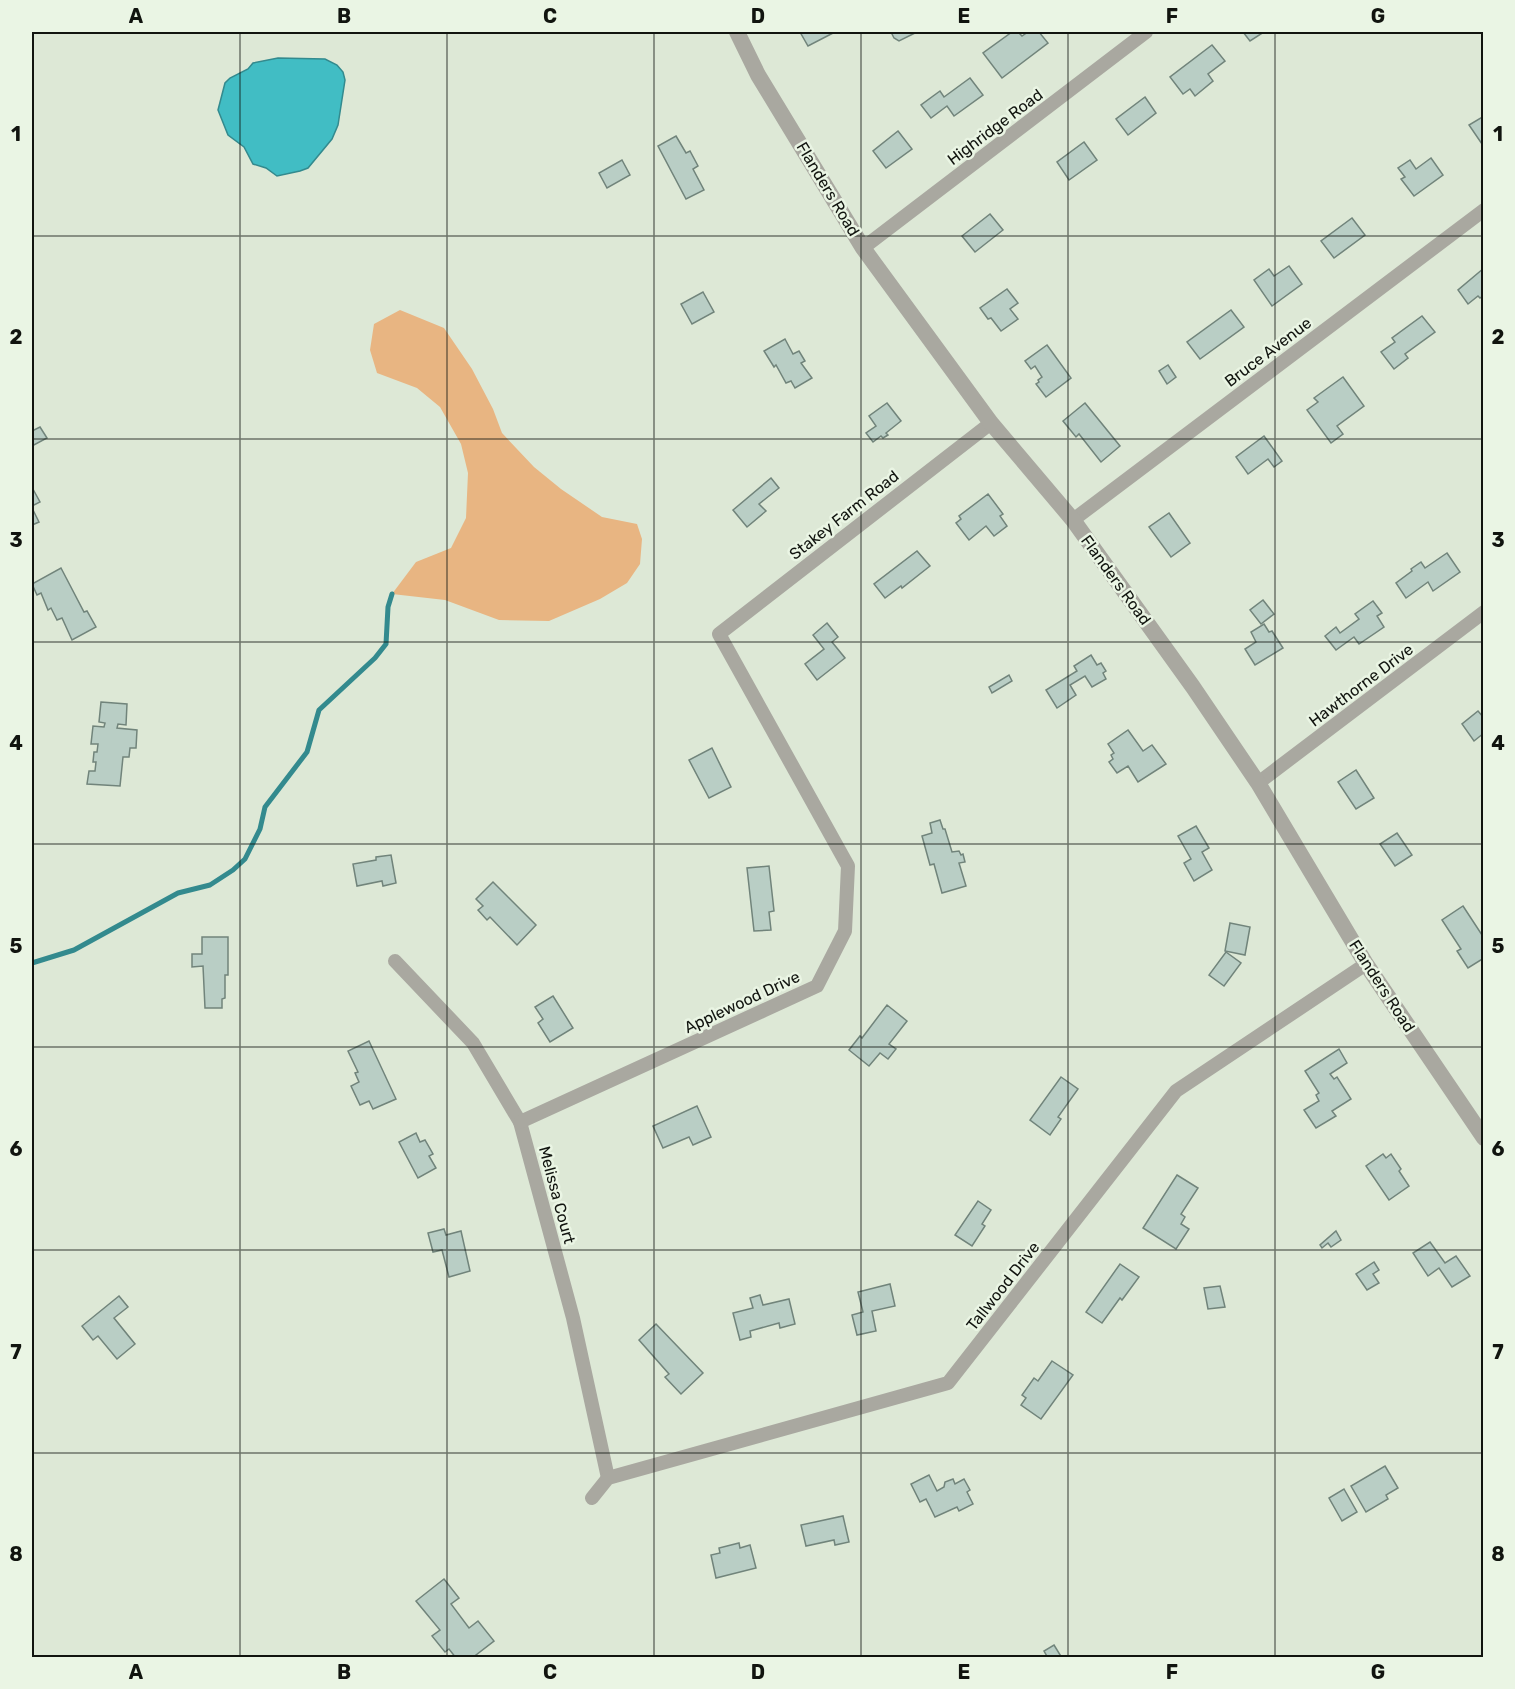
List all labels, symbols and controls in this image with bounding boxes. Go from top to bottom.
text: A [129,4,144,28]
text: B [337,4,351,28]
text: C [543,4,557,28]
text: D [751,4,765,28]
text: E [958,4,970,28]
text: F [1166,4,1178,28]
text: G [1371,4,1385,28]
street label: Highridge Road [944,85,1046,169]
text: 1 [11,122,21,146]
text: 1 [1493,122,1503,146]
street label: Flanders Road [792,139,864,239]
street label: Bruce Avenue [1221,313,1315,391]
text: 2 [10,325,23,349]
text: 2 [1492,325,1505,349]
street label: Stakey Farm Road [785,466,903,564]
text: 3 [9,528,23,552]
text: 3 [1491,528,1505,552]
street label: Flanders Road [1077,531,1155,629]
street label: Hawthorne Drive [1305,640,1417,730]
text: 4 [9,731,23,755]
text: 4 [1491,731,1505,755]
text: 5 [10,934,23,958]
text: 5 [1492,934,1505,958]
street label: Flanders Road [1345,936,1419,1036]
street label: Applewood Drive [681,967,803,1037]
text: 6 [9,1137,23,1161]
text: 6 [1491,1137,1505,1161]
street label: Melissa Court [535,1144,579,1246]
street label: Tallwood Drive [962,1238,1044,1334]
text: 7 [10,1340,22,1364]
text: 7 [1492,1340,1504,1364]
text: 8 [9,1542,23,1566]
text: 8 [1491,1542,1505,1566]
text: A [129,1660,144,1684]
text: B [337,1660,351,1684]
text: C [543,1660,557,1684]
text: D [751,1660,765,1684]
text: E [958,1660,970,1684]
text: F [1166,1660,1178,1684]
text: G [1371,1660,1385,1684]

